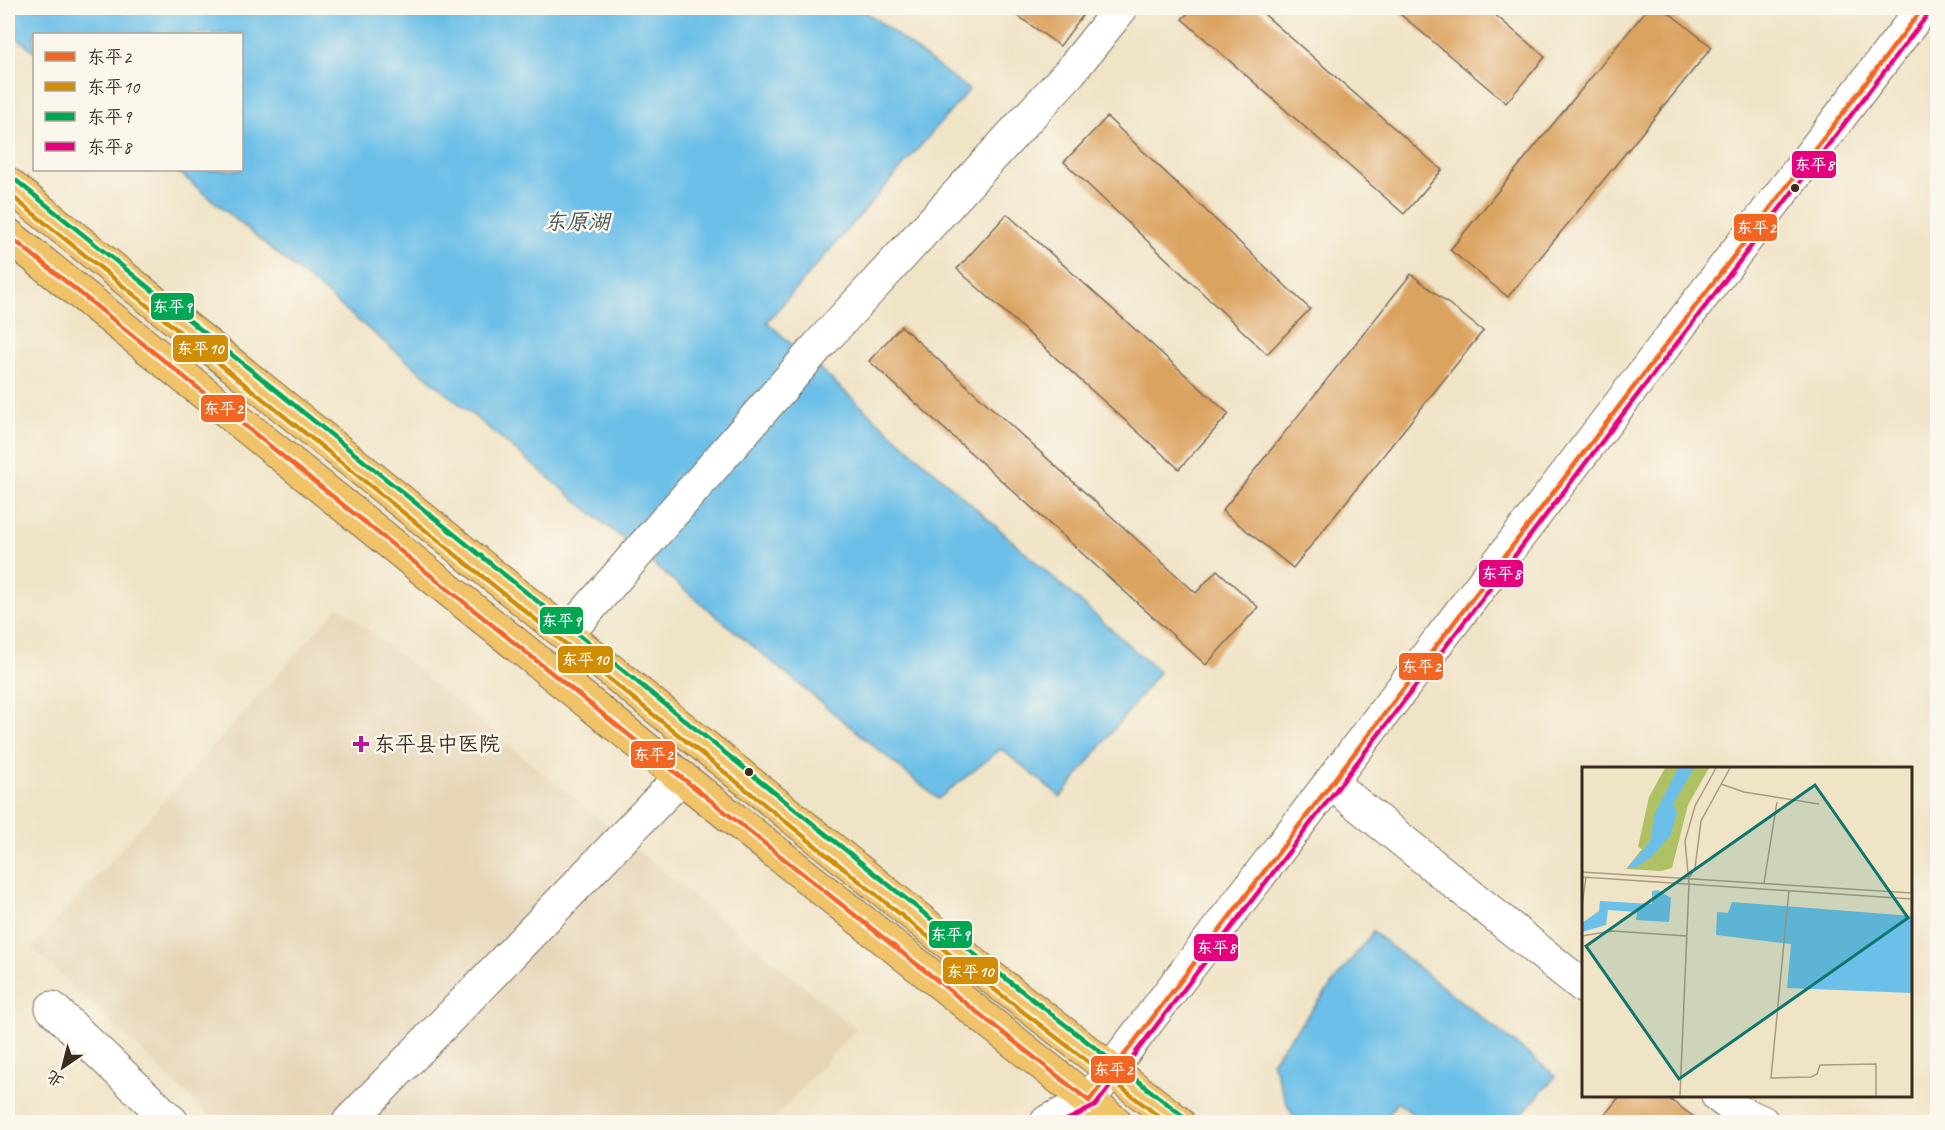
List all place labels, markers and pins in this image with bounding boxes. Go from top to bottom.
unlabelled marker [1789,182,1801,194]
place label: 东平县中医院 [374,731,500,757]
marker: 东平县中医院 [352,735,370,753]
unlabelled marker [743,766,755,778]

